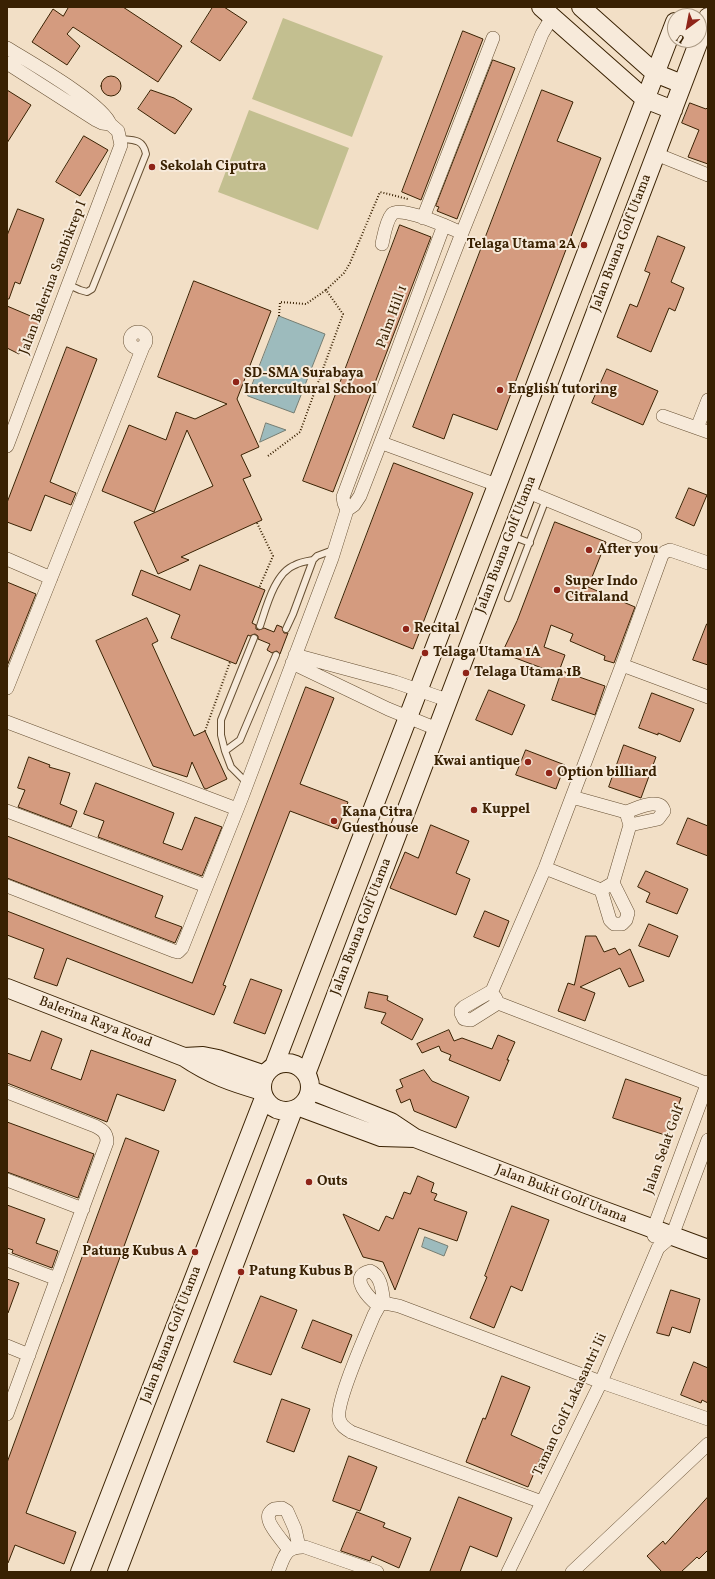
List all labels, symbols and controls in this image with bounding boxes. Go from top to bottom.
north arrow [667,8,707,48]
text: U [674,29,688,46]
place label: Sekolah Ciputra [160,159,266,175]
marker: Sekolah Ciputra [147,162,157,172]
street label: Jalan Buana Golf Utama [588,172,656,314]
street label: Jalan Balerina Sambikrep I [17,199,91,357]
place label: Telaga Utama 2A [467,237,576,253]
marker: Telaga Utama 2A [579,240,589,250]
street label: Palm Hill 1 [374,283,412,351]
place label: SD-SMA Surabaya Intercultural School [244,366,377,398]
marker: SD-SMA Surabaya Intercultural School [231,377,241,387]
place label: English tutoring [508,382,617,398]
marker: English tutoring [495,385,505,395]
street label: Jalan Buana Golf Utama [473,474,541,616]
place label: After you [597,542,658,558]
marker: After you [584,545,594,555]
place label: Super Indo Citraland [565,574,638,606]
marker: Super Indo Citraland [552,585,562,595]
place label: Recital [414,621,460,637]
marker: Recital [401,624,411,634]
place label: Telaga Utama 1A [433,645,541,661]
marker: Telaga Utama 1A [420,648,430,658]
place label: Telaga Utama 1B [474,665,581,681]
marker: Telaga Utama 1B [461,668,471,678]
place label: Kwai antique [434,754,520,770]
marker: Kwai antique [523,757,533,767]
place label: Option billiard [557,765,657,781]
marker: Option billiard [544,768,554,778]
place label: Kuppel [482,802,530,818]
place label: Kana Citra Guesthouse [342,805,418,838]
marker: Kuppel [469,805,479,815]
marker: Kana Citra Guesthouse [329,816,339,826]
street label: Jalan Buana Golf Utama [328,856,396,998]
street label: Balerina Raya Road [36,994,154,1052]
street label: Jalan Selat Golf [641,1103,689,1197]
street label: Jalan Bukit Golf Utama [493,1162,629,1228]
place label: Outs [317,1174,348,1190]
marker: Outs [304,1177,314,1187]
place label: Patung Kubus A [82,1244,187,1260]
marker: Patung Kubus A [190,1247,200,1257]
street label: Jalan Buana Golf Utama [138,1264,206,1406]
place label: Patung Kubus B [249,1264,353,1280]
marker: Patung Kubus B [236,1267,246,1277]
street label: Taman Golf Lakasantri Iii [530,1331,612,1479]

